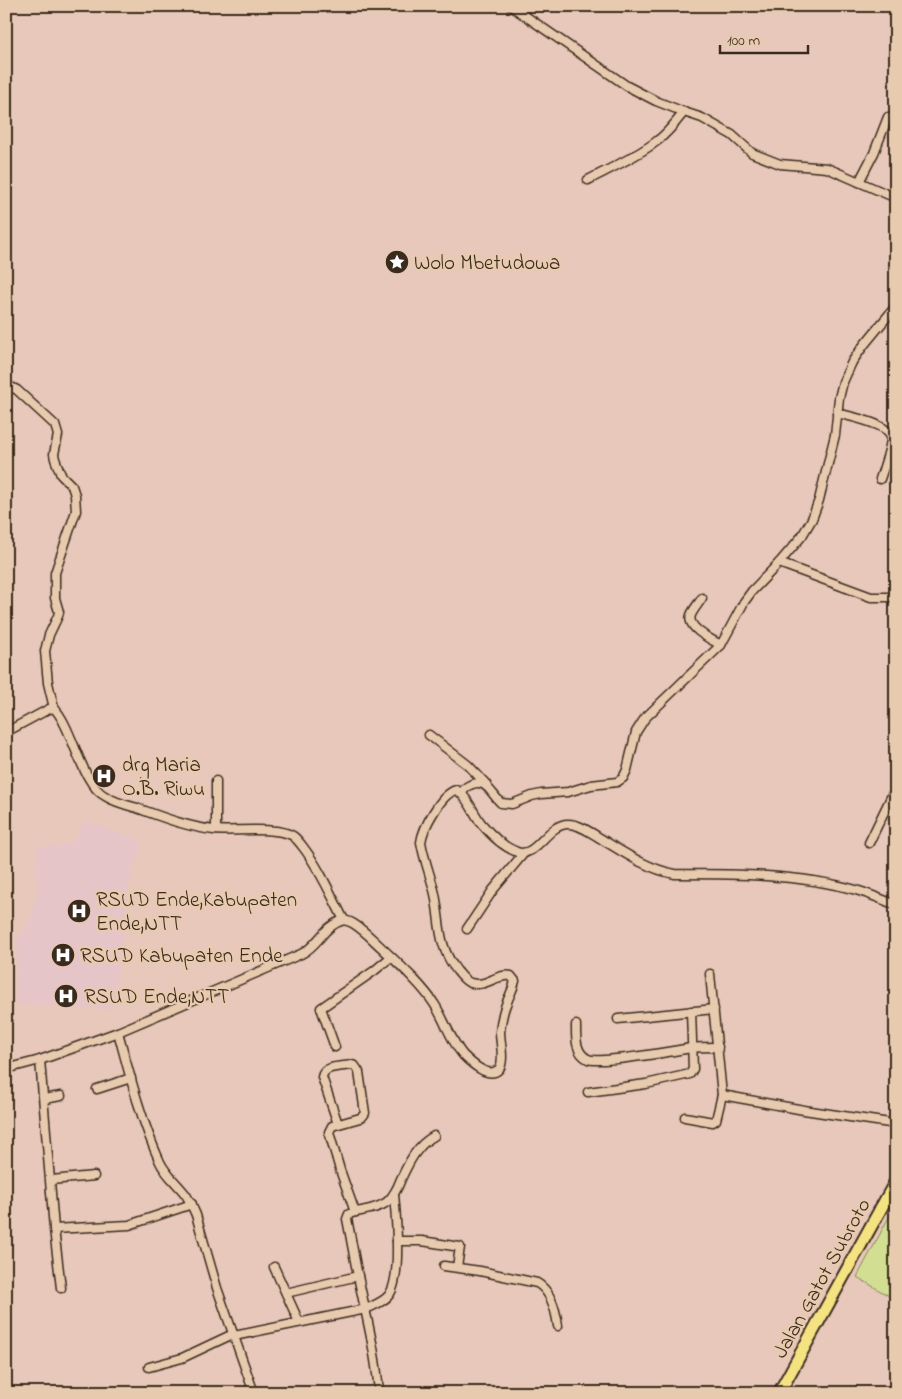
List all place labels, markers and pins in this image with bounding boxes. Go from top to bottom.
place icon: Wolo Mbetudowa [384,249,410,275]
place label: Wolo Mbetudowa [414,249,560,279]
place label: drg Maria O.B. Riwu [122,751,205,805]
hospital icon: drg Maria O.B. Riwu [91,763,117,789]
place label: RSUD Ende,Kabupaten Ende,NTT [96,886,297,940]
hospital icon: RSUD Ende,Kabupaten Ende,NTT [66,898,92,924]
hospital icon: RSUD Kabupaten Ende [50,942,76,968]
place label: RSUD Kabupaten Ende [80,942,283,972]
hospital icon: RSUD Ende,NTT [53,983,79,1009]
place label: RSUD Ende,NTT [84,983,229,1013]

